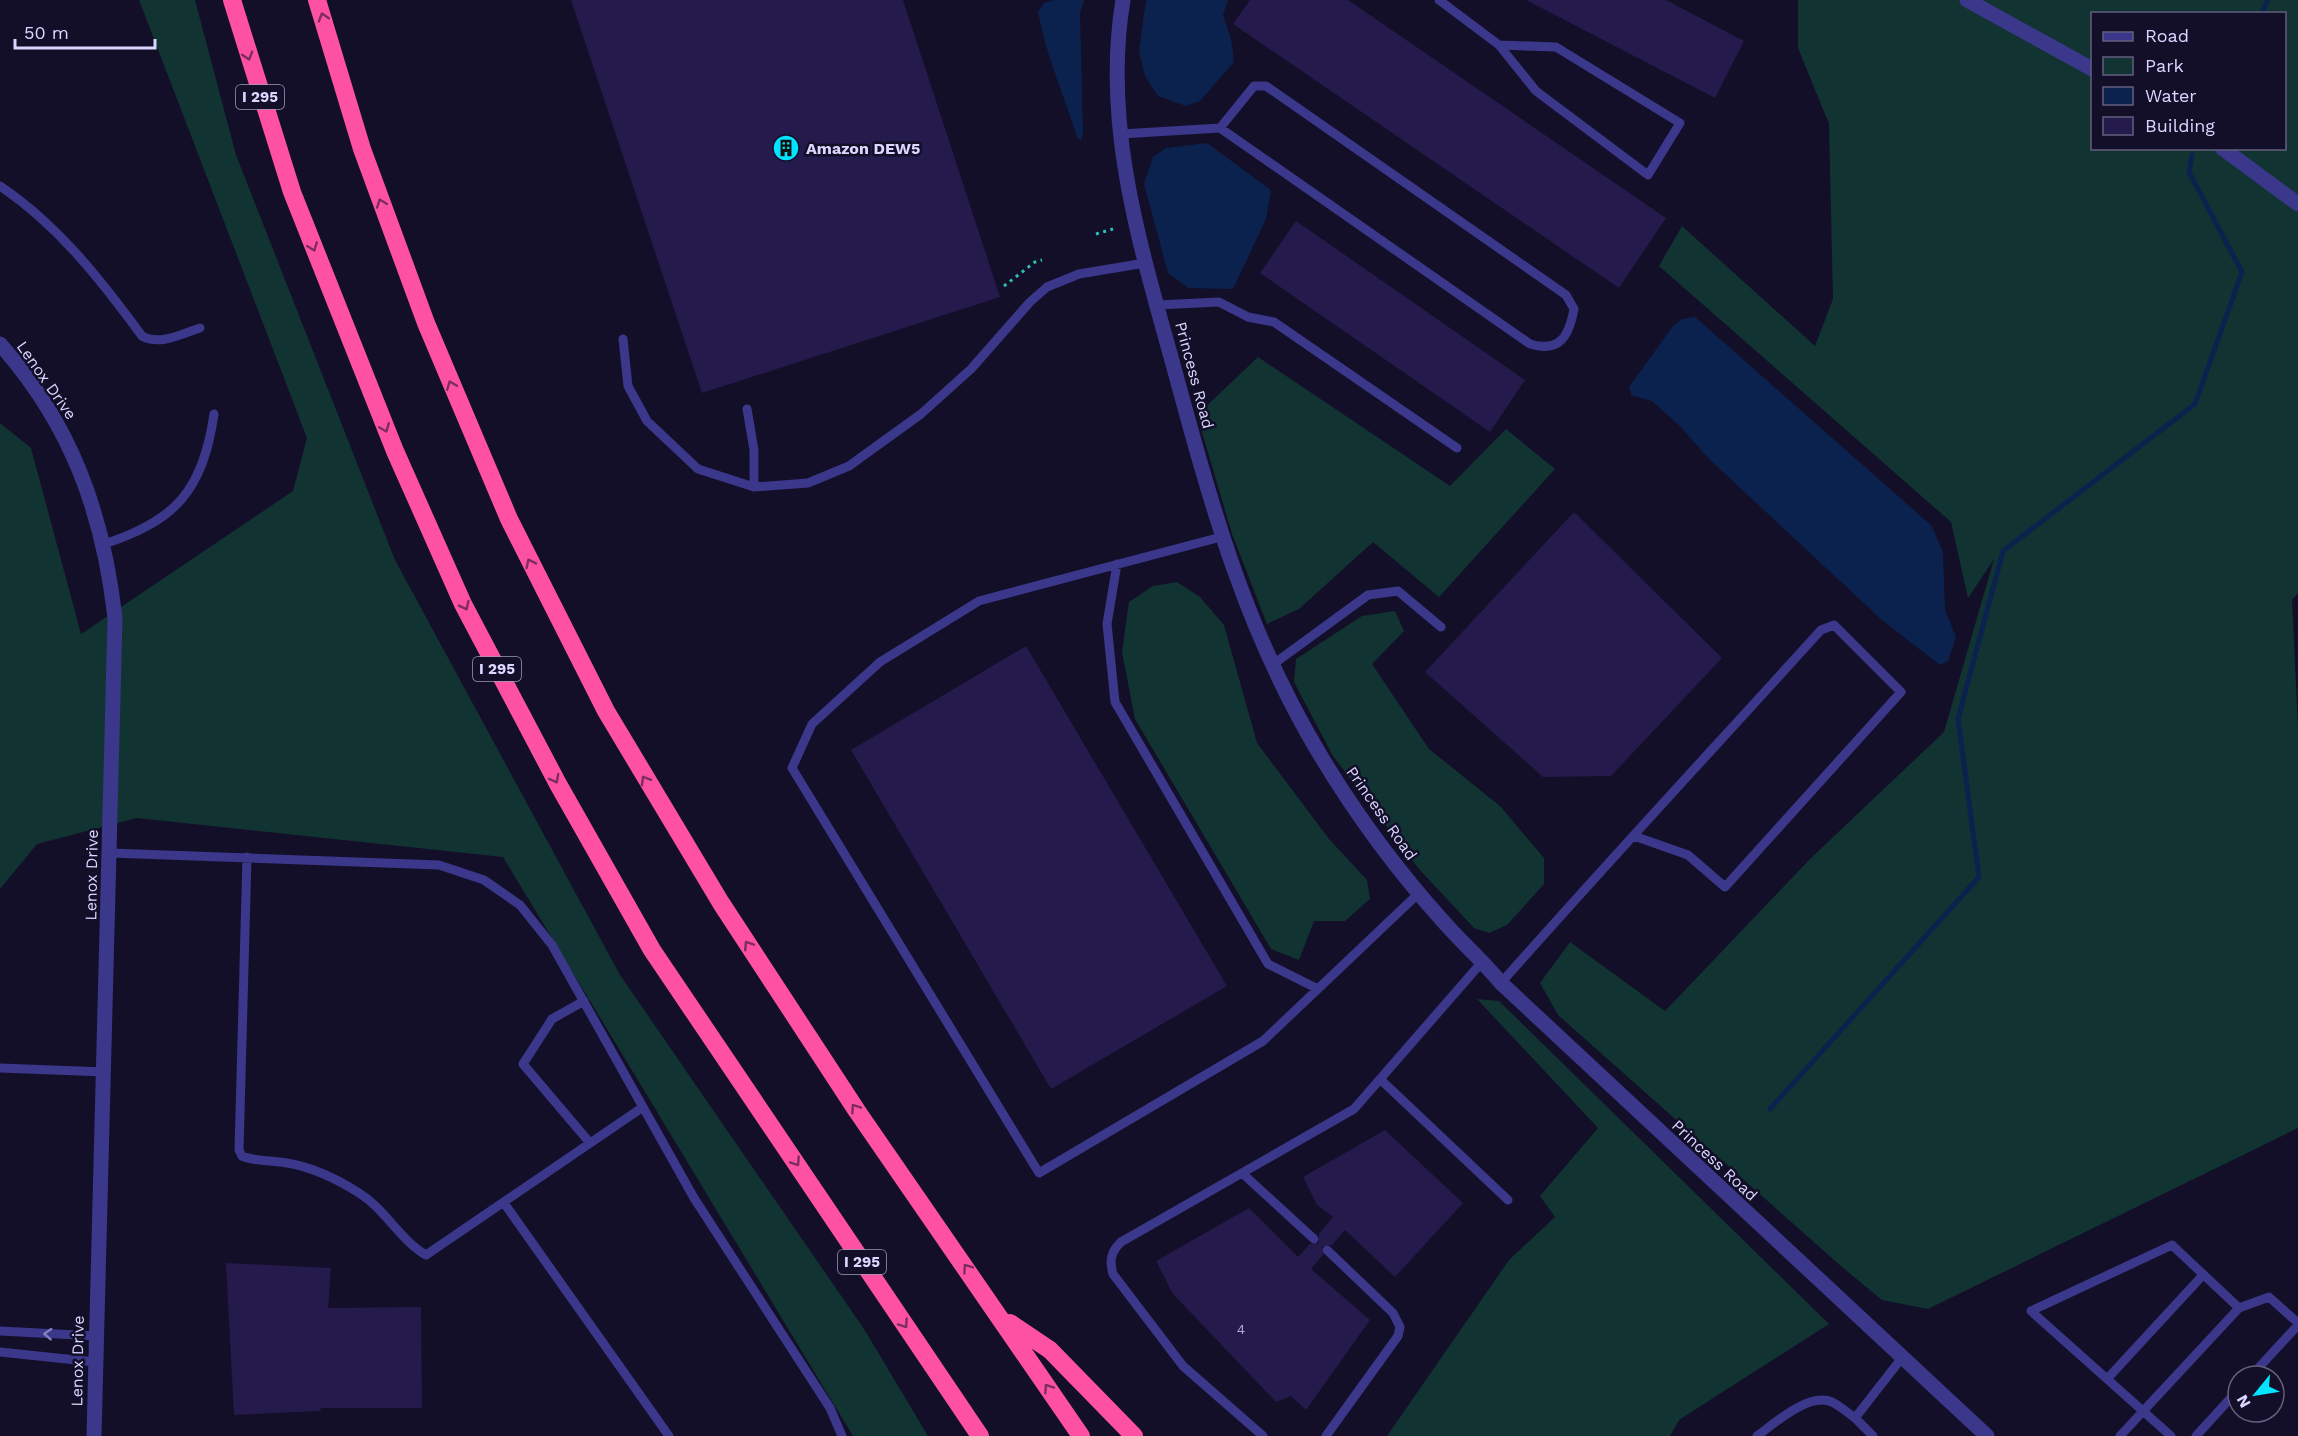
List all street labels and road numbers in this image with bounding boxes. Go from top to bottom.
road number: I 295 [236,85,284,109]
street label: Princess Road [1171,320,1218,431]
street label: Lenox Drive [13,337,81,423]
road number: I 295 [473,657,521,681]
street label: Princess Road [1342,763,1421,864]
street label: Lenox Drive [81,829,102,921]
street label: Princess Road [1668,1116,1761,1205]
road number: I 295 [838,1250,886,1274]
street label: Lenox Drive [67,1315,88,1407]

